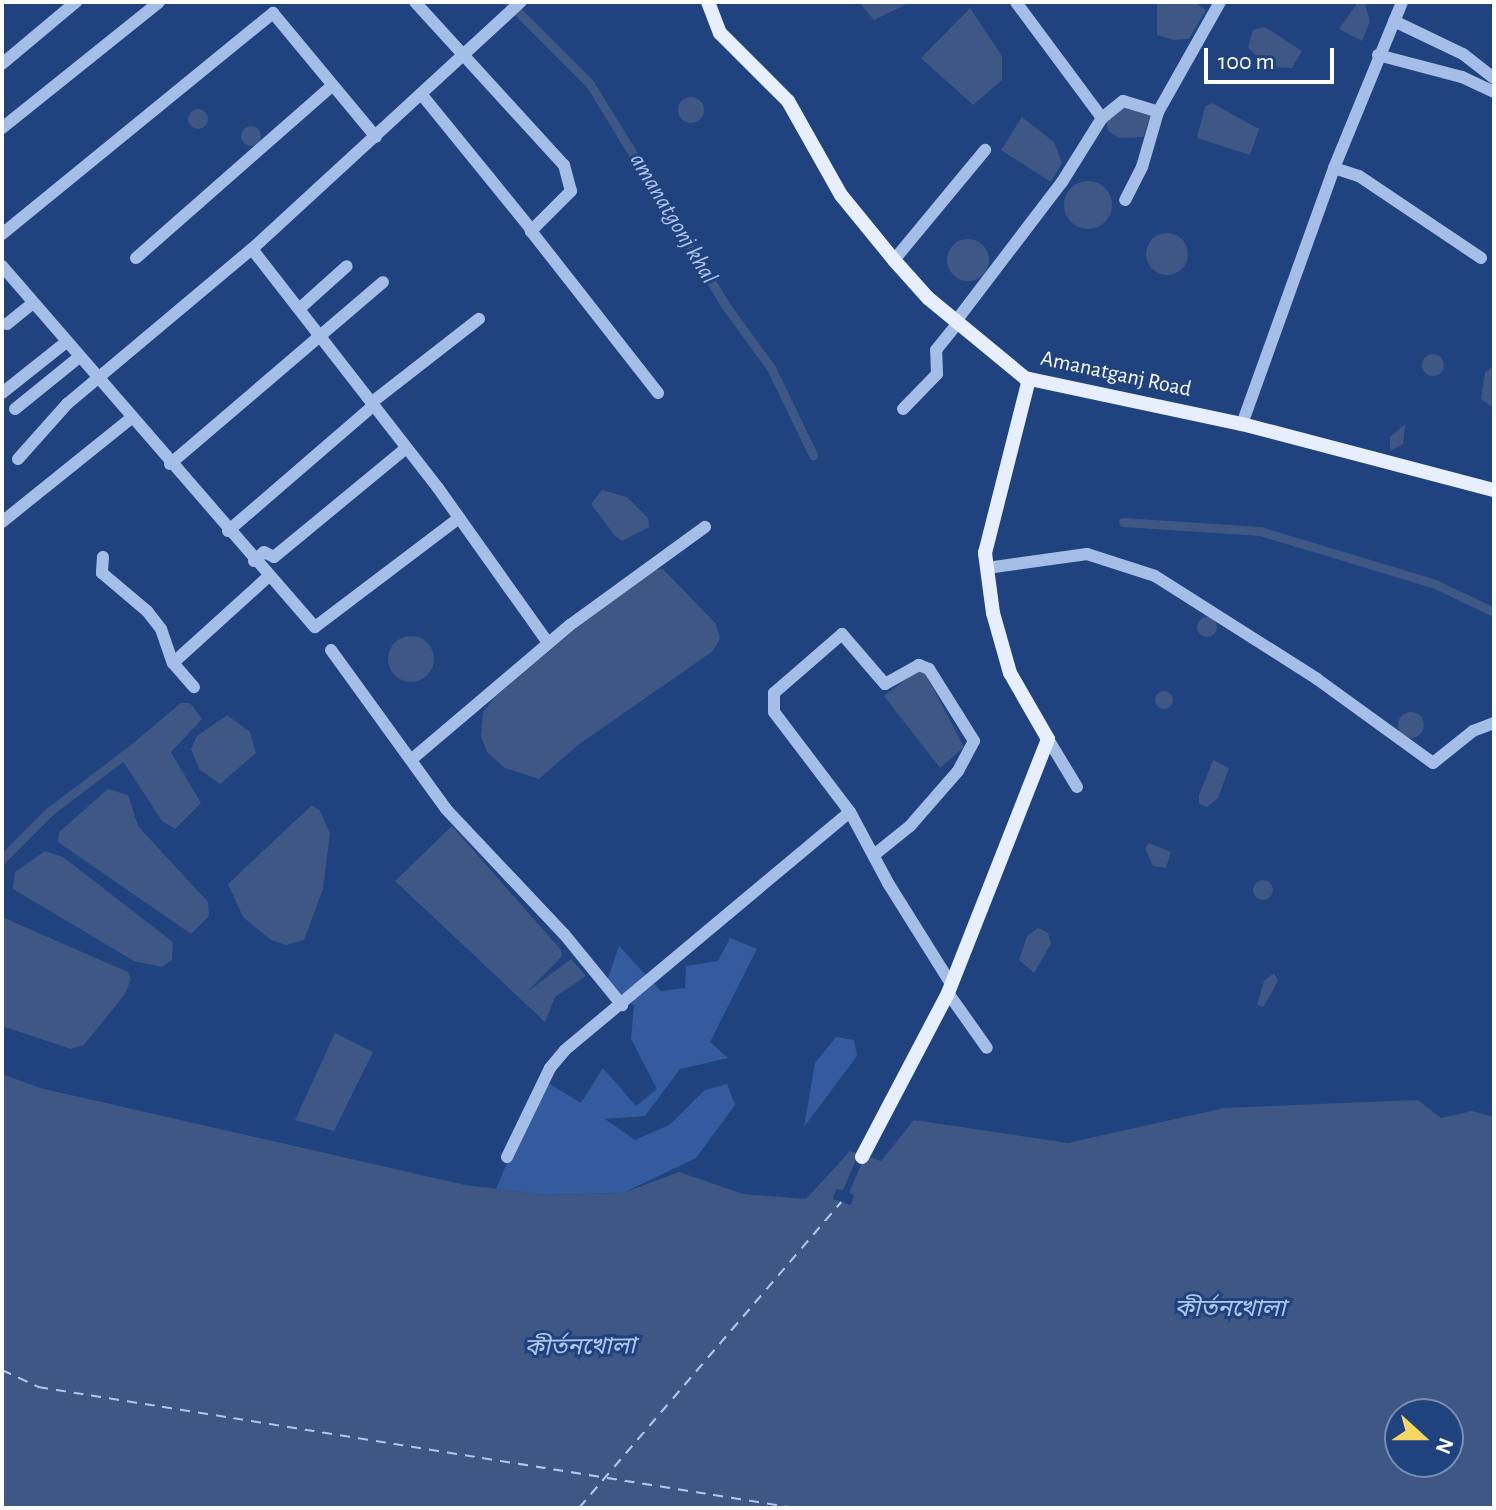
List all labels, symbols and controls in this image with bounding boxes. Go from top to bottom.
scale bar [1208,32,1338,82]
text: 100 m [1218,50,1275,74]
water label: amanatgonj khal [623,148,723,290]
street label: Amanatganj Road [1038,345,1194,403]
water label: কীর্তনখোলা [1174,1296,1286,1324]
water label: কীর্তনখোলা [524,1333,636,1363]
north arrow [1384,1398,1464,1478]
text: N [1432,1435,1458,1457]

